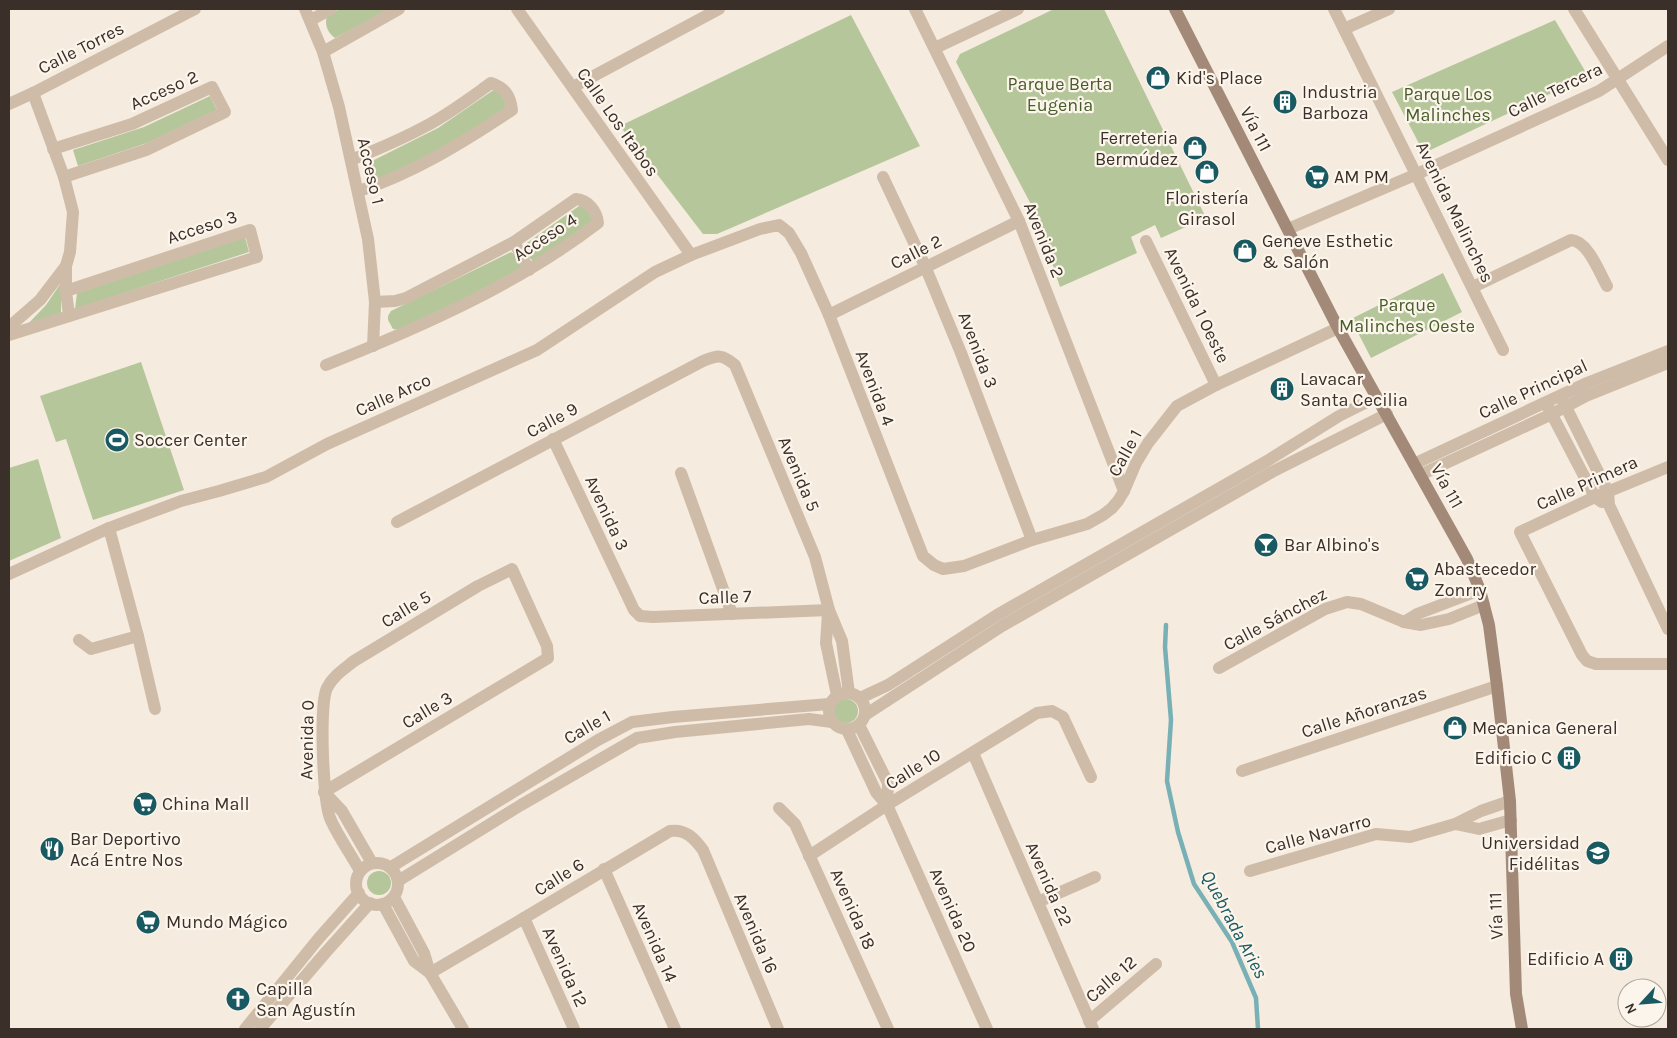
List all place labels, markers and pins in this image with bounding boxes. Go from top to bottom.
shop icon: Kid's Place [1145,65,1171,91]
place label: Kid's Place [1176,67,1263,89]
place label: Industria Barboza [1302,81,1377,124]
building icon: Industria Barboza [1272,89,1298,115]
place label: Ferreteria Bermúdez [1095,127,1178,170]
shop icon: Ferreteria Bermúdez [1182,135,1208,161]
shop icon: Floristería Girasol [1194,159,1220,185]
supermarket icon: AM PM [1304,164,1330,190]
place label: AM PM [1334,166,1389,188]
place label: Floristería Girasol [1165,187,1249,230]
place label: Geneve Esthetic & Salón [1262,230,1393,273]
shop icon: Geneve Esthetic & Salón [1232,238,1258,264]
place label: Lavacar Santa Cecilia [1300,368,1408,411]
building icon: Lavacar Santa Cecilia [1269,376,1295,402]
sports icon: Soccer Center [104,427,130,453]
place label: Soccer Center [134,429,247,451]
bar icon: Bar Albino's [1253,532,1279,558]
place label: Bar Albino's [1284,534,1380,556]
place label: Abastecedor Zonrry [1434,558,1536,601]
supermarket icon: Abastecedor Zonrry [1404,566,1430,592]
shop icon: Mecanica General [1442,715,1468,741]
place label: Mecanica General [1472,717,1618,739]
building icon: Edificio C [1556,745,1582,771]
place label: Edificio C [1475,747,1552,769]
supermarket icon: China Mall [132,791,158,817]
place label: China Mall [162,793,250,815]
place label: Bar Deportivo Acá Entre Nos [70,828,183,871]
place label: Universidad Fidélitas [1481,832,1580,875]
restaurant icon: Bar Deportivo Acá Entre Nos [39,836,65,862]
school or university icon: Universidad Fidélitas [1585,840,1611,866]
supermarket icon: Mundo Mágico [135,909,161,935]
place label: Mundo Mágico [166,911,288,933]
building icon: Edificio A [1608,946,1634,972]
place label: Edificio A [1527,948,1604,970]
place label: Capilla San Agustín [256,978,356,1021]
church icon: Capilla San Agustín [225,986,251,1012]

